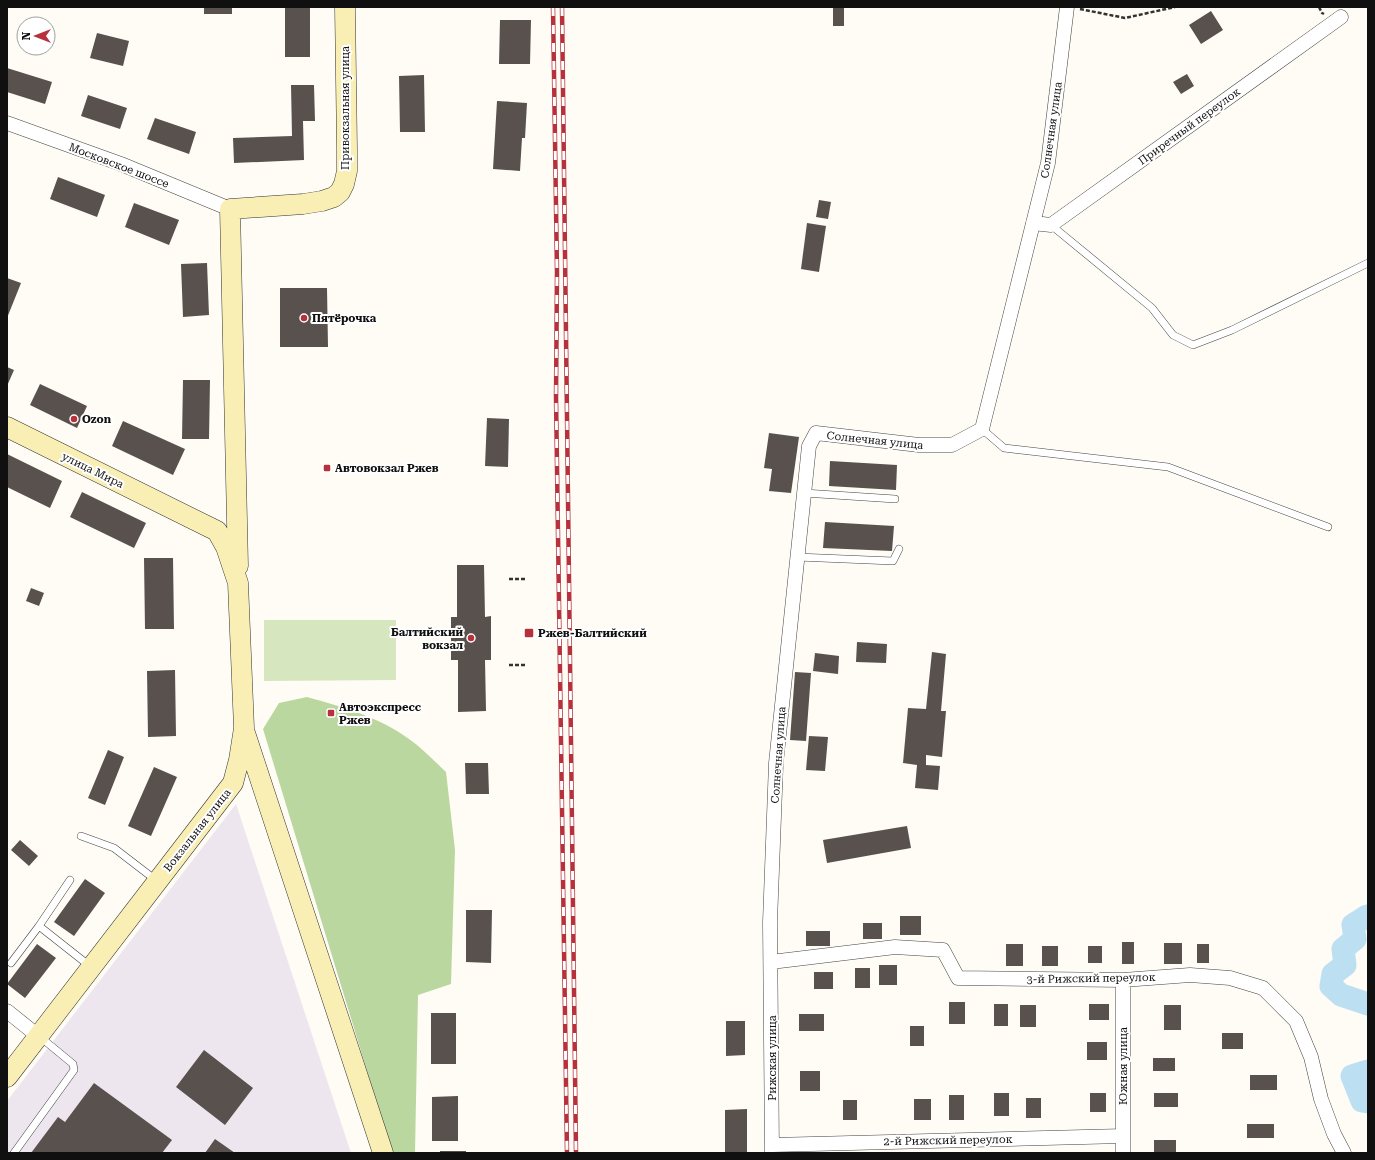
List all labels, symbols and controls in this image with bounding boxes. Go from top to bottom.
north arrow [16,16,56,56]
text: N [20,31,33,40]
street label: Привокзальная улица [339,46,352,170]
street label: Солнечная улица [1038,81,1065,179]
street label: Приречный переулок [1136,85,1243,168]
street label: Московское шоссе [67,140,171,191]
place label: Пятёрочка [312,312,377,325]
marker: Пятёрочка [299,313,309,323]
place label: Ozon [82,413,112,426]
marker: Ozon [69,414,79,424]
street label: Солнечная улица [826,429,924,452]
street label: улица Мира [60,450,126,491]
place label: Автовокзал Ржев [335,462,439,475]
marker: Автовокзал Ржев [322,463,332,473]
place label: Балтийский вокзал [391,626,463,652]
marker: Ржев-Балтийский [523,627,535,639]
place label: Ржев-Балтийский [538,627,647,640]
marker: Балтийский вокзал [466,633,476,643]
place label: Автоэкспресс Ржев [339,701,422,727]
street label: Солнечная улица [769,706,788,804]
marker: Автоэкспресс Ржев [326,708,336,718]
street label: Вокзальная улица [161,786,234,874]
street label: 3-й Рижский переулок [1026,971,1156,986]
street label: Рижская улица [766,1015,779,1101]
street label: Южная улица [1117,1027,1130,1105]
street label: 2-й Рижский переулок [883,1133,1013,1148]

